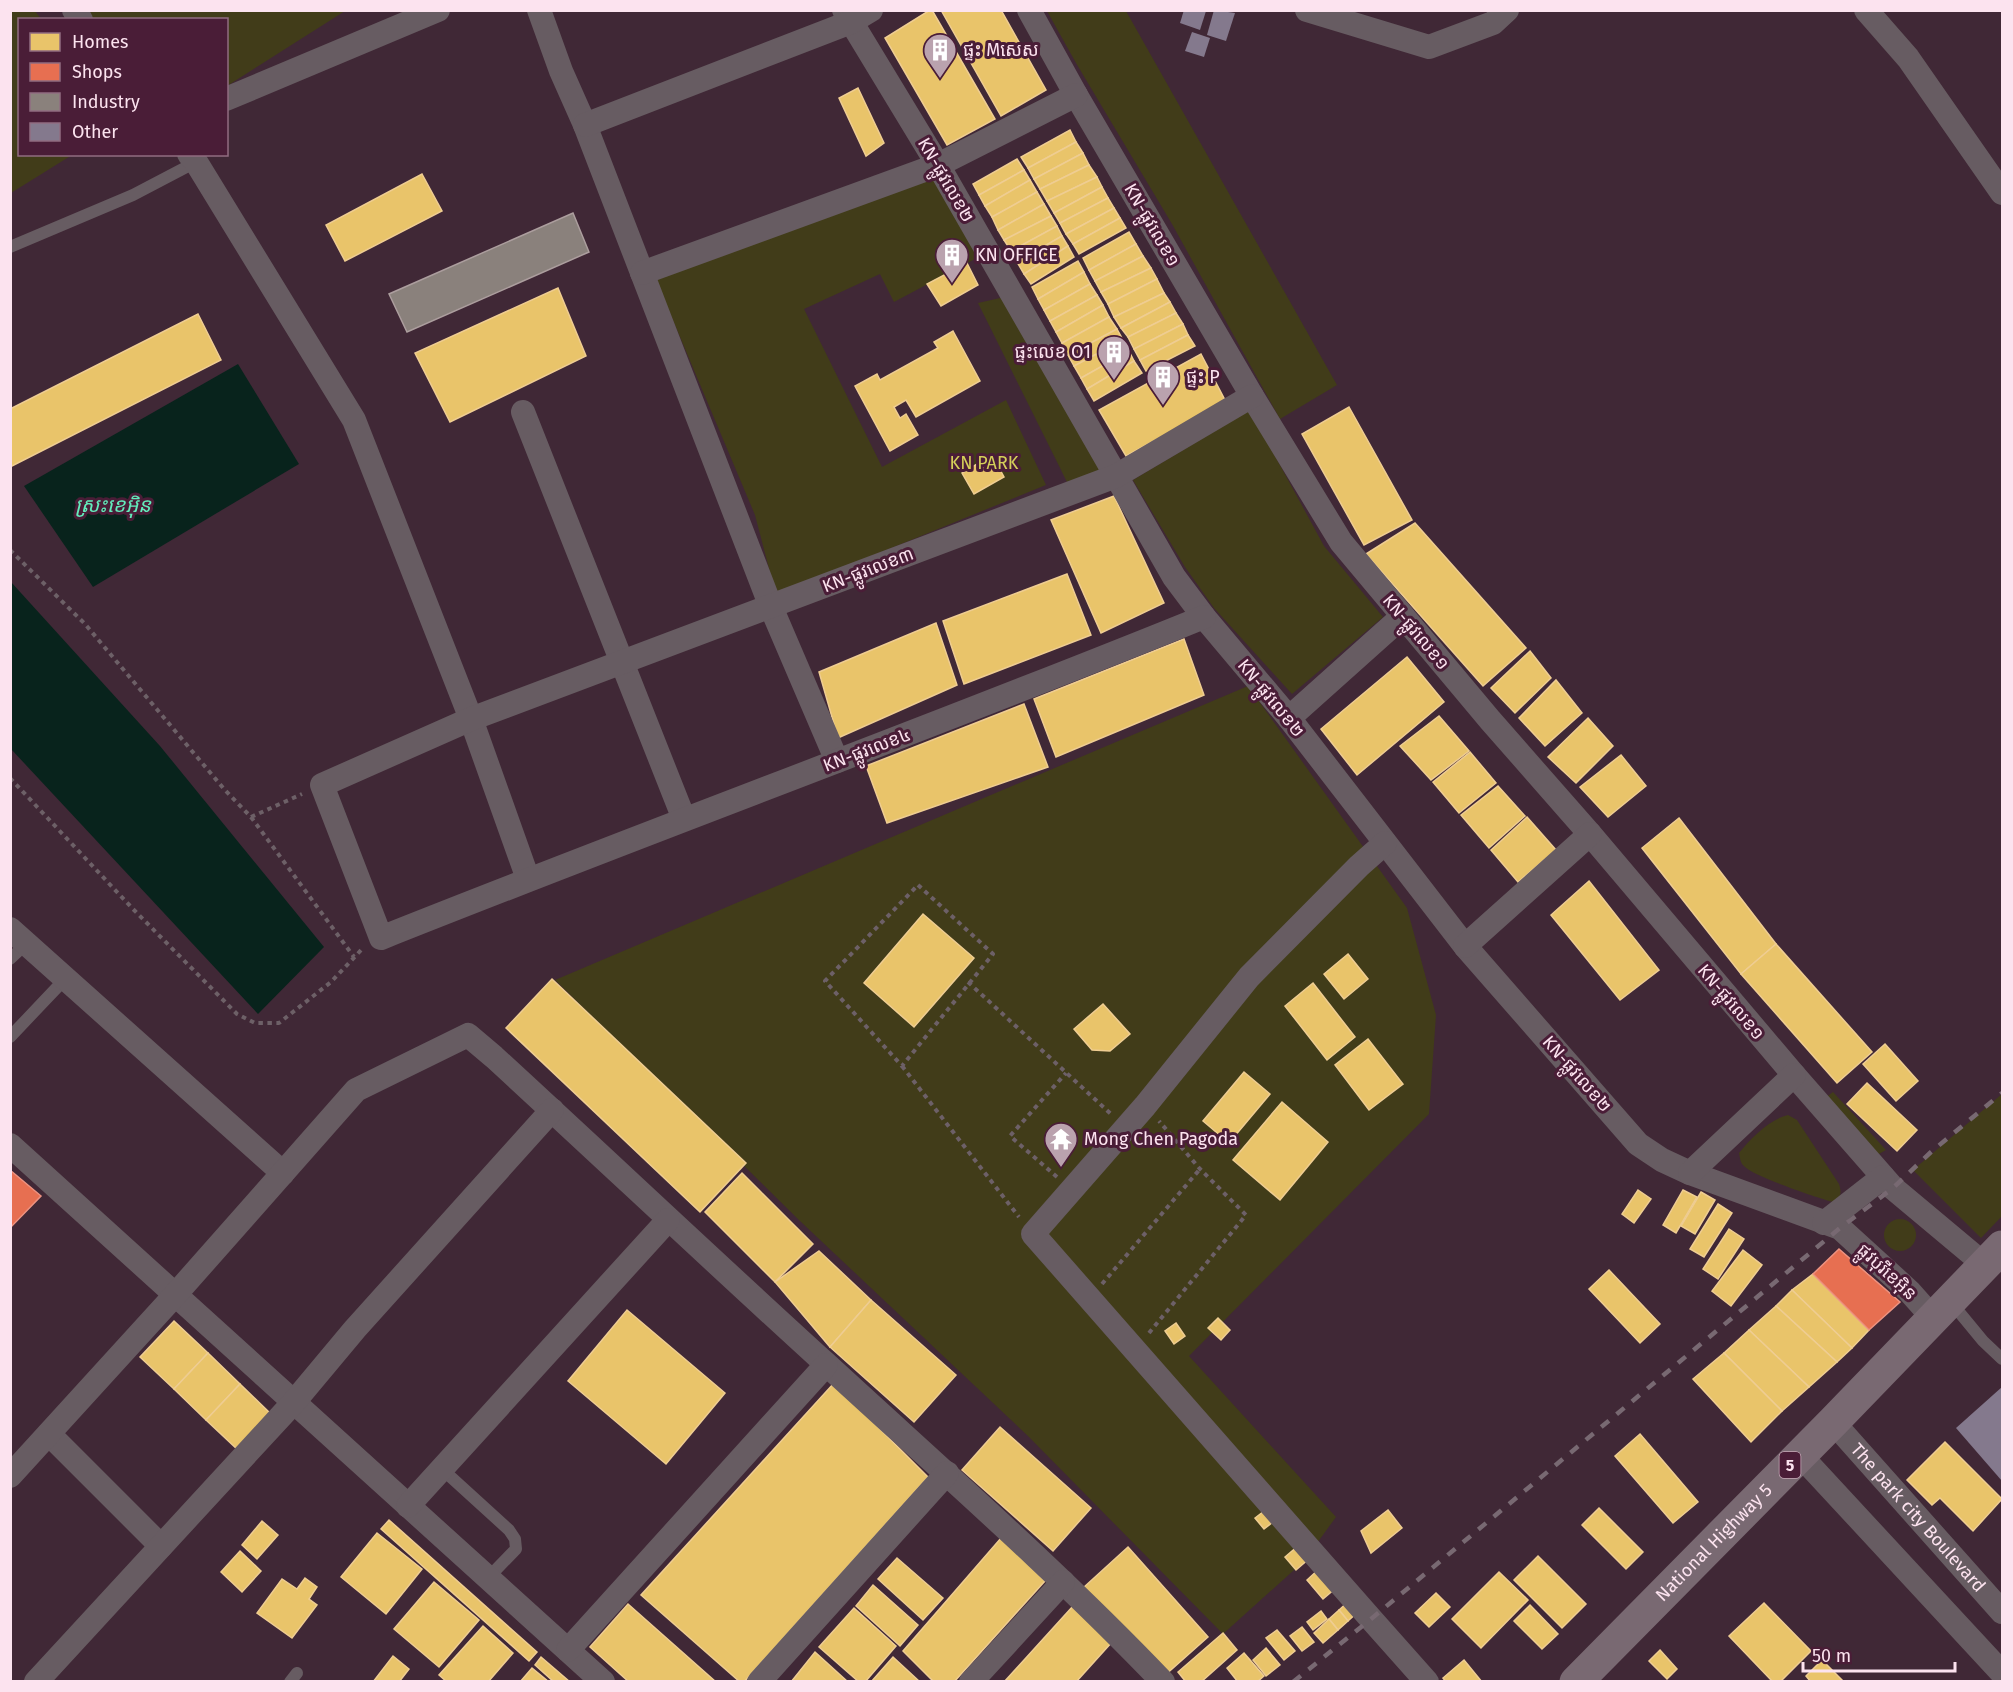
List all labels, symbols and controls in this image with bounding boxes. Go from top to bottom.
legend [18,18,228,156]
text: Homes [72,31,128,53]
building icon: ផ្ទះ Mសេស [922,32,958,79]
place label: ផ្ទះ Mសេស [963,39,1039,61]
text: Shops [72,61,122,83]
text: Industry [72,91,140,113]
text: Other [72,121,118,143]
street label: KN-ផ្លូវលេខ២ [908,134,979,229]
street label: KN-ផ្លូវលេខ១ [1115,180,1185,273]
building icon: KN OFFICE [934,237,970,284]
place label: KN OFFICE [975,244,1058,266]
building icon: ផ្ទះលេខ O1 [1096,334,1132,381]
place label: ផ្ទះលេខ O1 [1015,341,1091,363]
building icon: ផ្ទះ P [1145,359,1181,406]
place label: ផ្ទះ P [1186,366,1220,388]
park label: KN PARK [950,452,1019,474]
water label: ស្រះខេអ៊ិន [75,493,152,518]
street label: KN-ផ្លូវលេខ៣ [819,542,919,602]
street label: KN-ផ្លូវលេខ១ [1374,590,1454,678]
street label: KN-ផ្លូវលេខ២ [1229,654,1309,745]
street label: KN-ផ្លូវលេខ៤ [820,723,916,782]
street label: KN-ផ្លូវលេខ១ [1689,960,1769,1048]
street label: KN-ផ្លូវលេខ២ [1534,1031,1616,1120]
temple icon: Mong Chen Pagoda [1043,1121,1079,1168]
place label: Mong Chen Pagoda [1084,1128,1238,1150]
street label: ផ្លូវបុរីខេអ៊ិន [1849,1239,1921,1309]
street label: The park city Boulevard [1846,1439,1990,1597]
road number: 5 [1780,1452,1800,1478]
street label: National Highway 5 [1651,1479,1777,1606]
scale bar [1803,1635,1954,1673]
text: 50 m [1812,1645,1851,1667]

